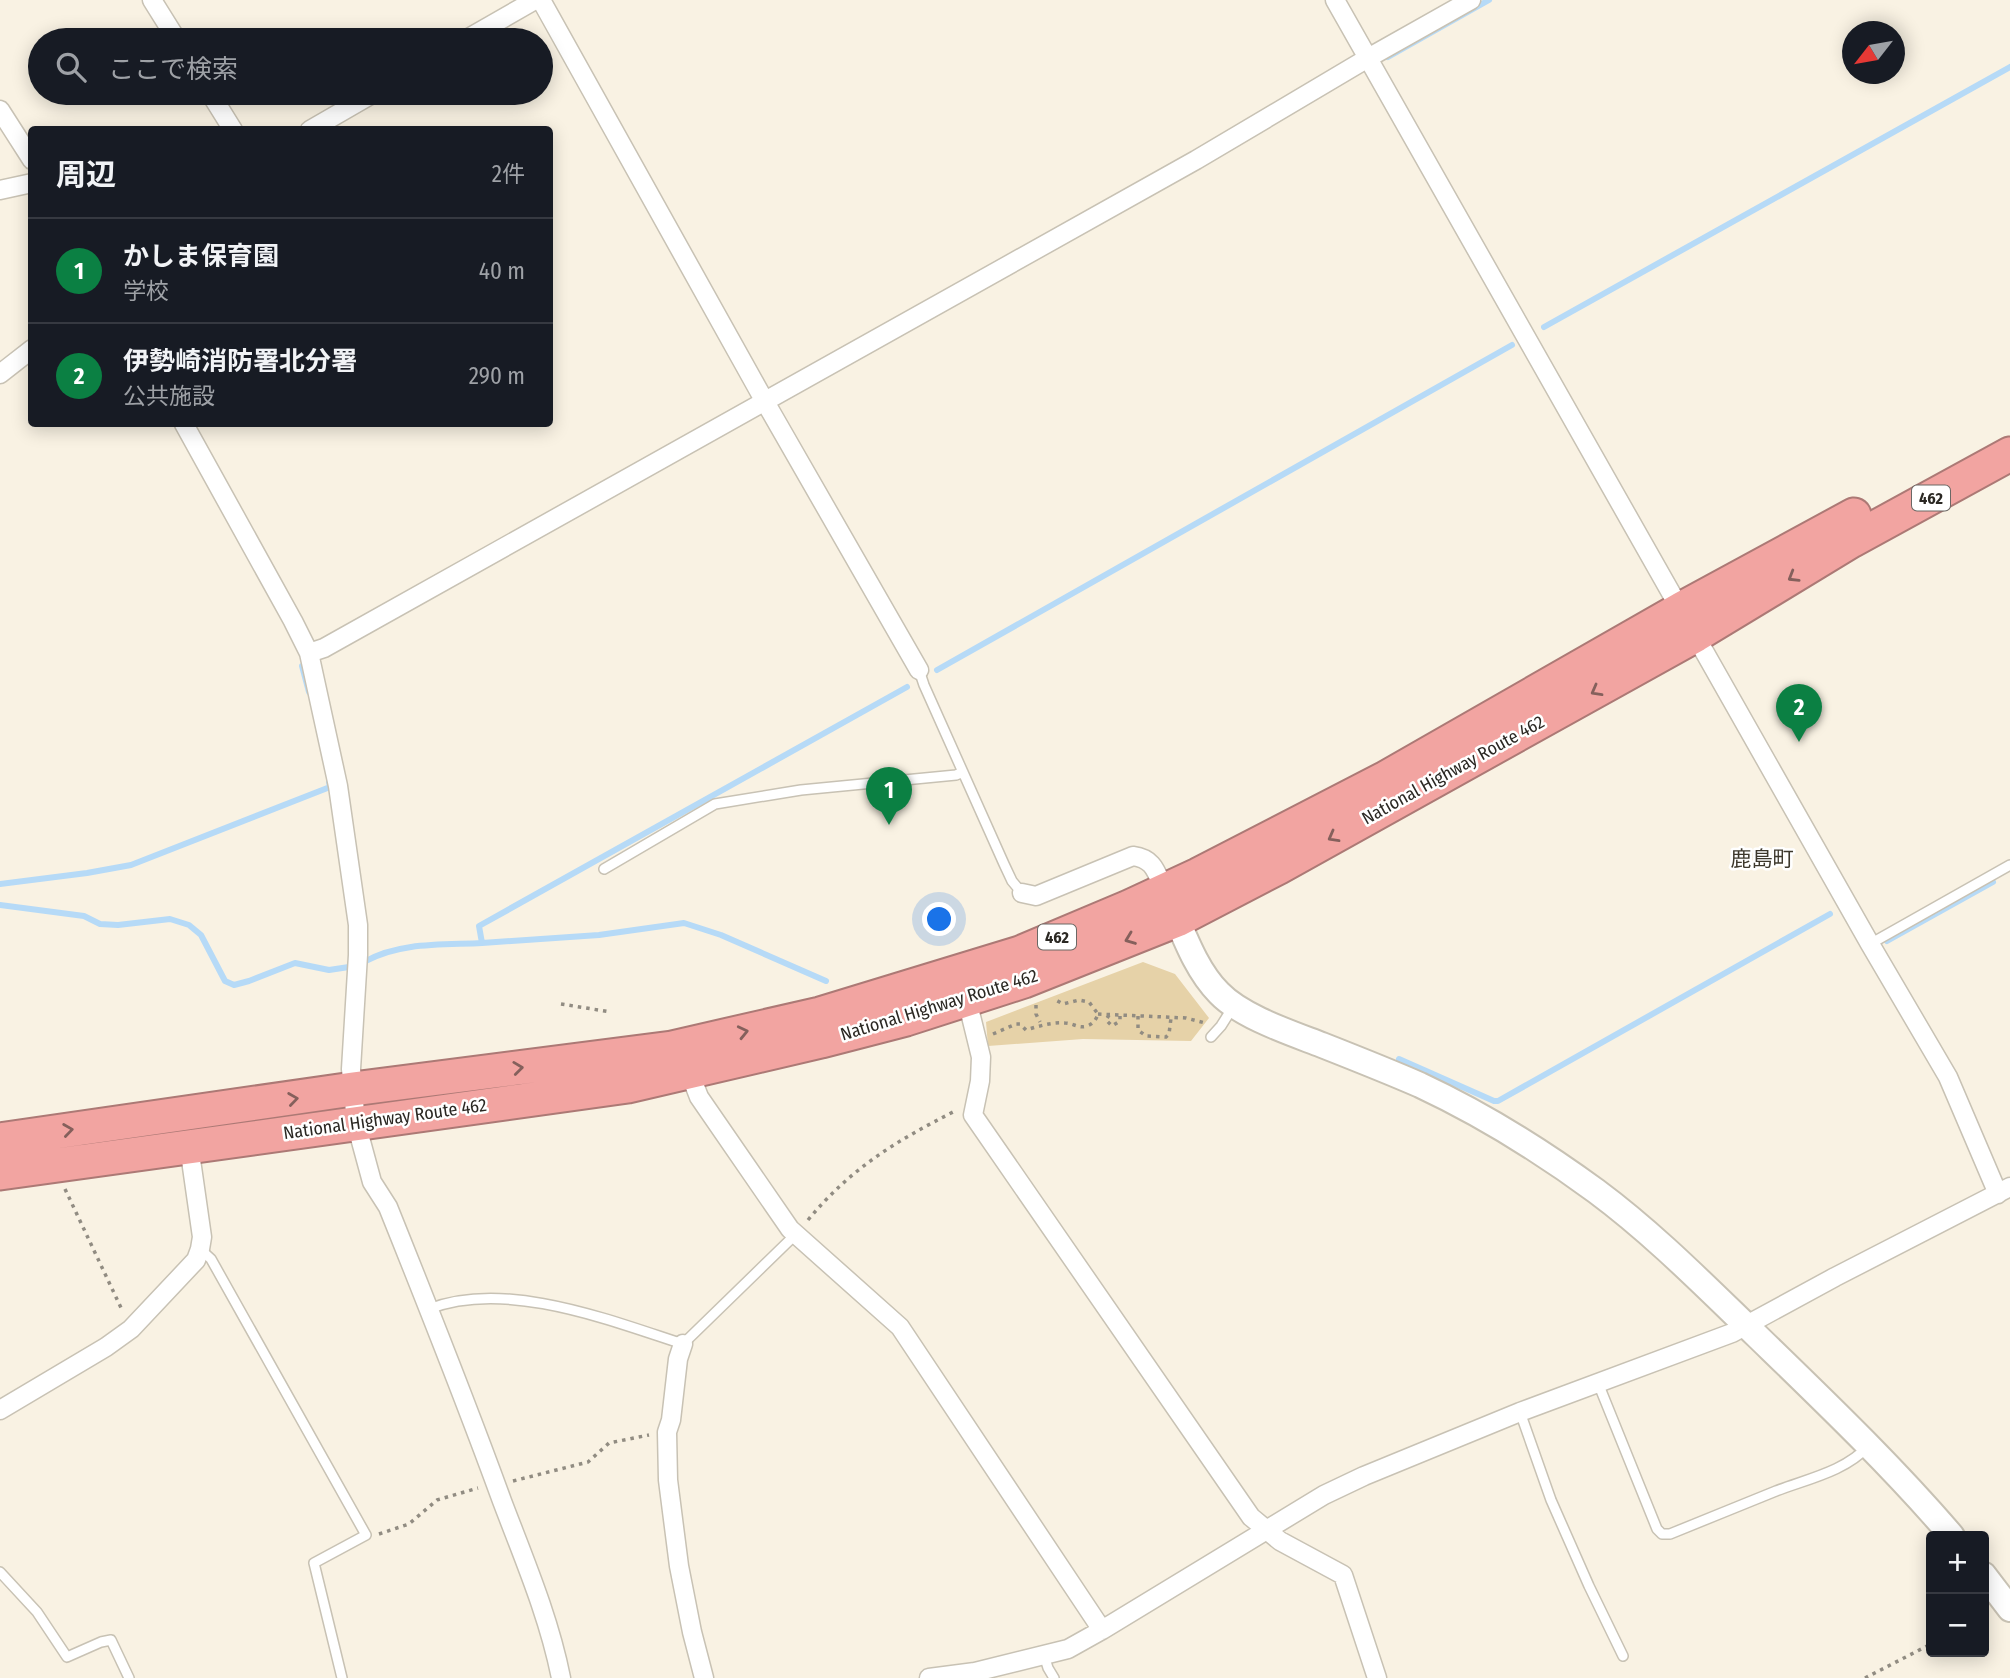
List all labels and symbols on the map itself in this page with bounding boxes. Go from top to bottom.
north arrow [1842,21,1905,84]
road number: 462 [1912,485,1950,510]
one-way arrow [1787,568,1800,581]
one-way arrow [1591,683,1603,696]
pin: 2 [1776,684,1822,742]
street label: National Highway Route 462 [1358,711,1548,829]
pin: 1 [866,767,912,825]
one-way arrow [1328,829,1340,842]
district label: 鹿島町 [1731,846,1794,872]
your location [922,902,956,936]
road number: 462 [1038,925,1076,950]
one-way arrow [1124,930,1136,944]
street label: National Highway Route 462 [838,964,1040,1045]
one-way arrow [737,1026,749,1040]
one-way arrow [512,1061,524,1076]
one-way arrow [287,1091,299,1106]
street label: National Highway Route 462 [282,1094,488,1144]
one-way arrow [62,1123,73,1138]

